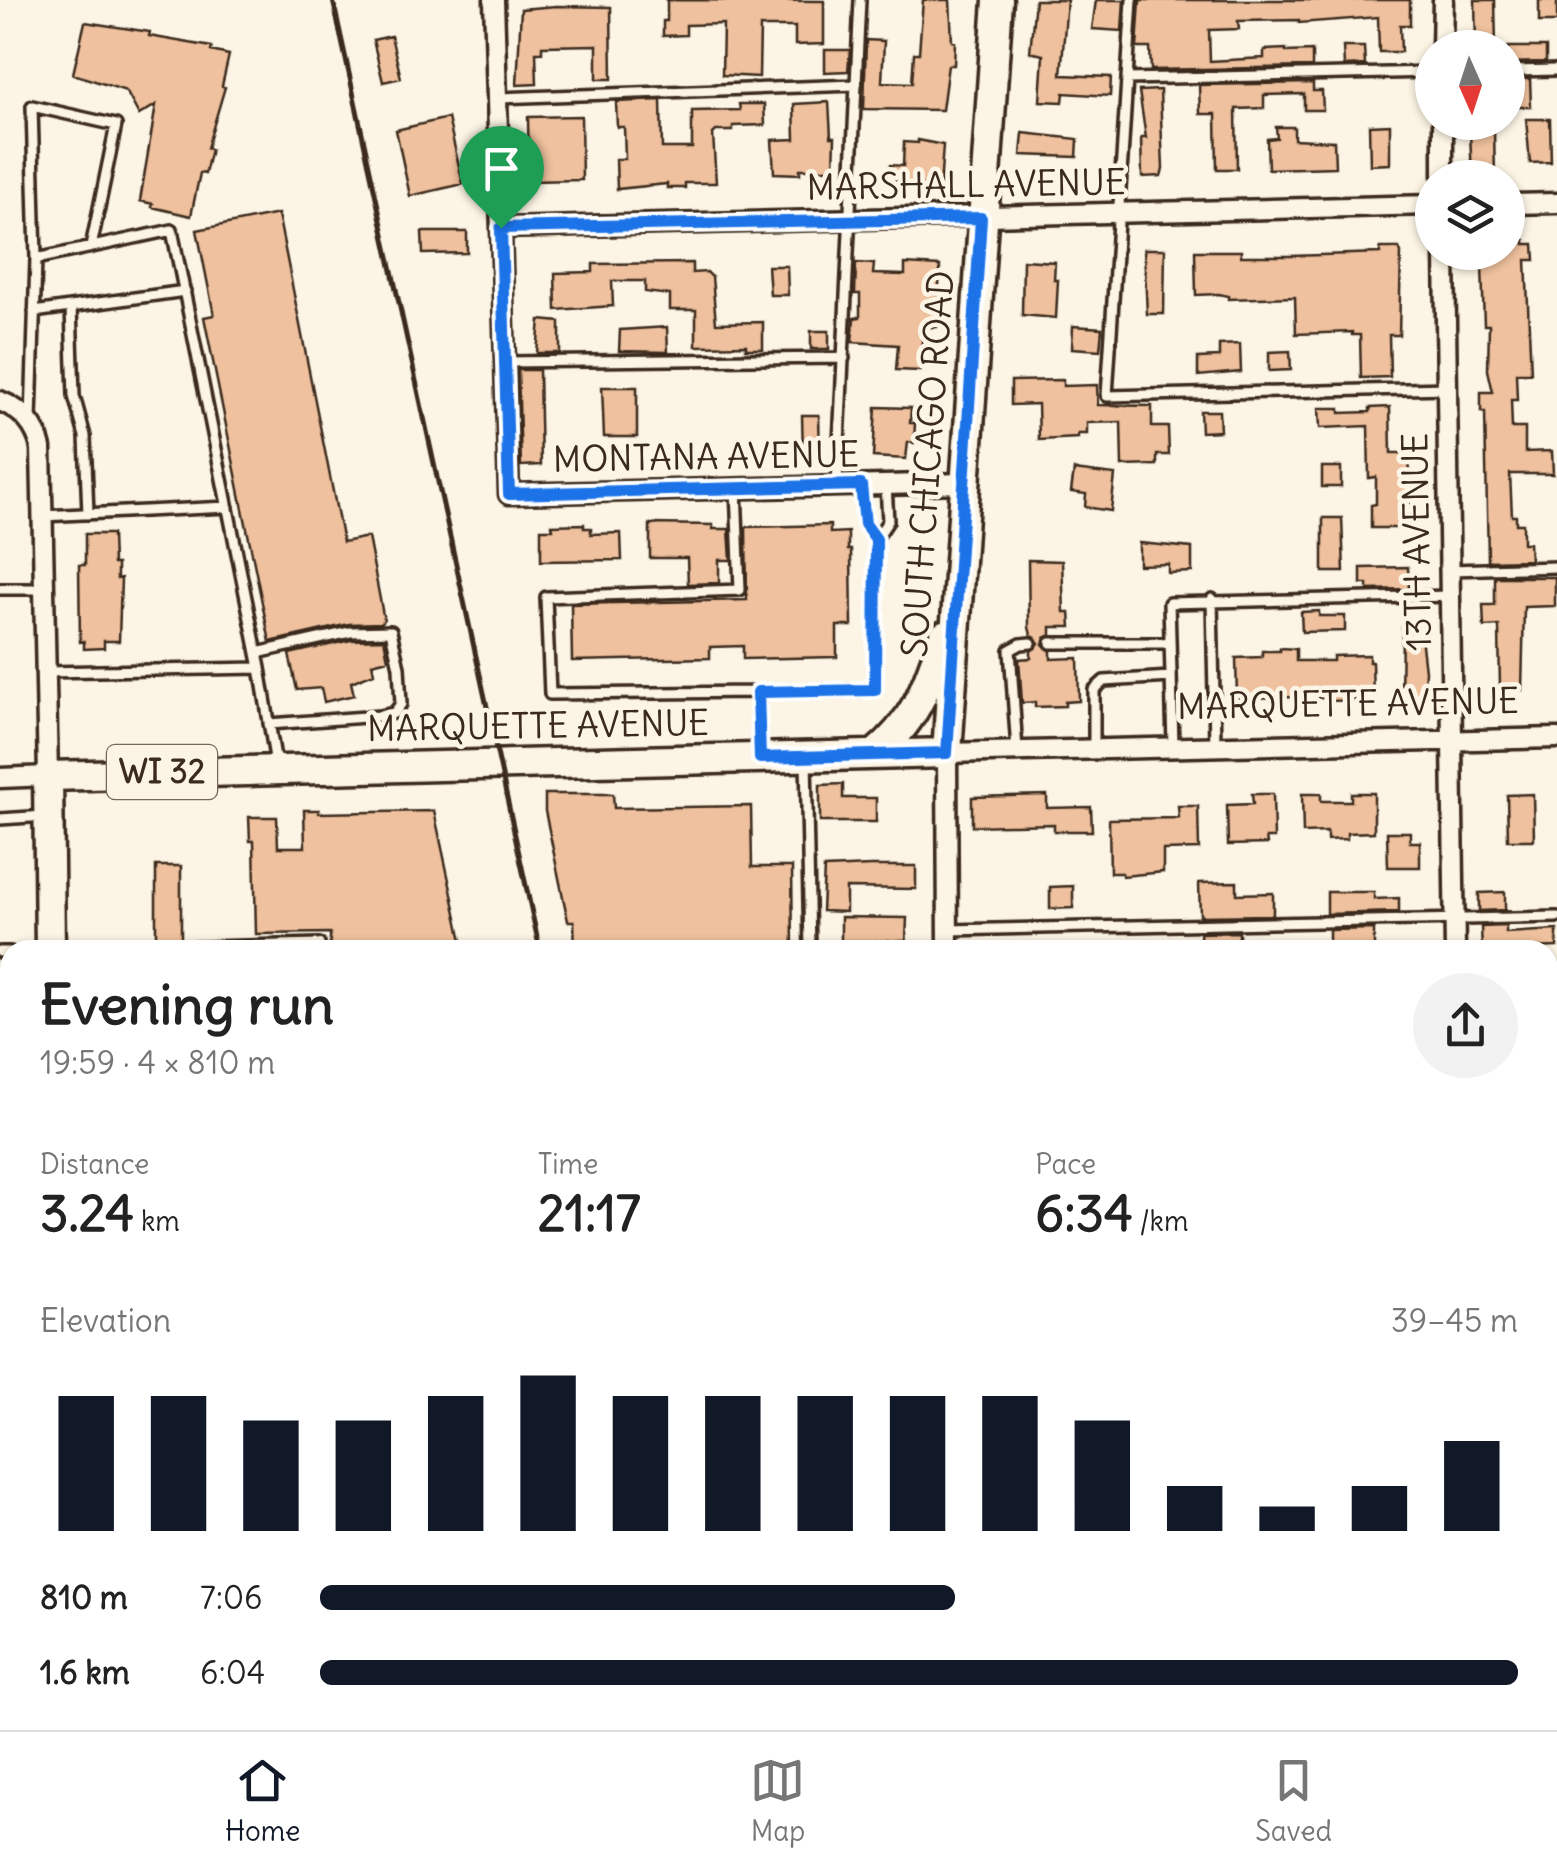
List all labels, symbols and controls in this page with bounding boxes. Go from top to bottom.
north arrow [1415,30,1525,140]
map controls [1415,30,1525,270]
pin [459,126,544,229]
icon: arrive [474,141,529,196]
street label: MARSHALL AVENUE [806,159,1126,209]
button: layers [1415,160,1525,270]
street label: SOUTH CHICAGO ROAD [892,269,962,659]
street label: MONTANA AVENUE [552,431,860,481]
street label: 13TH AVENUE [1392,433,1440,651]
street label: MARQUETTE AVENUE [1177,678,1519,728]
street label: MARQUETTE AVENUE [367,700,709,750]
road number: WI 32 [107,745,217,799]
text: Evening run [40,970,334,1039]
button: share [1413,973,1518,1078]
text: 19:59 · 4 × 810 m [40,1042,275,1083]
text: Distance [40,1146,149,1182]
text: Time [538,1146,598,1182]
text: Pace [1035,1146,1096,1182]
text: 3.24 [40,1182,134,1245]
text: 21:17 [538,1182,641,1245]
text: 6:34 [1035,1182,1133,1245]
text: km [134,1203,180,1239]
text: /km [1133,1203,1188,1239]
text: Elevation [40,1300,171,1341]
text: 39–45 m [1391,1300,1518,1341]
text: 810 m [40,1577,128,1618]
text: 7:06 [200,1577,262,1618]
text: 1.6 km [40,1652,130,1693]
text: 6:04 [200,1652,265,1693]
tab: Home [225,1753,300,1849]
tab: Map [750,1753,805,1849]
tab: Saved [1255,1753,1332,1849]

